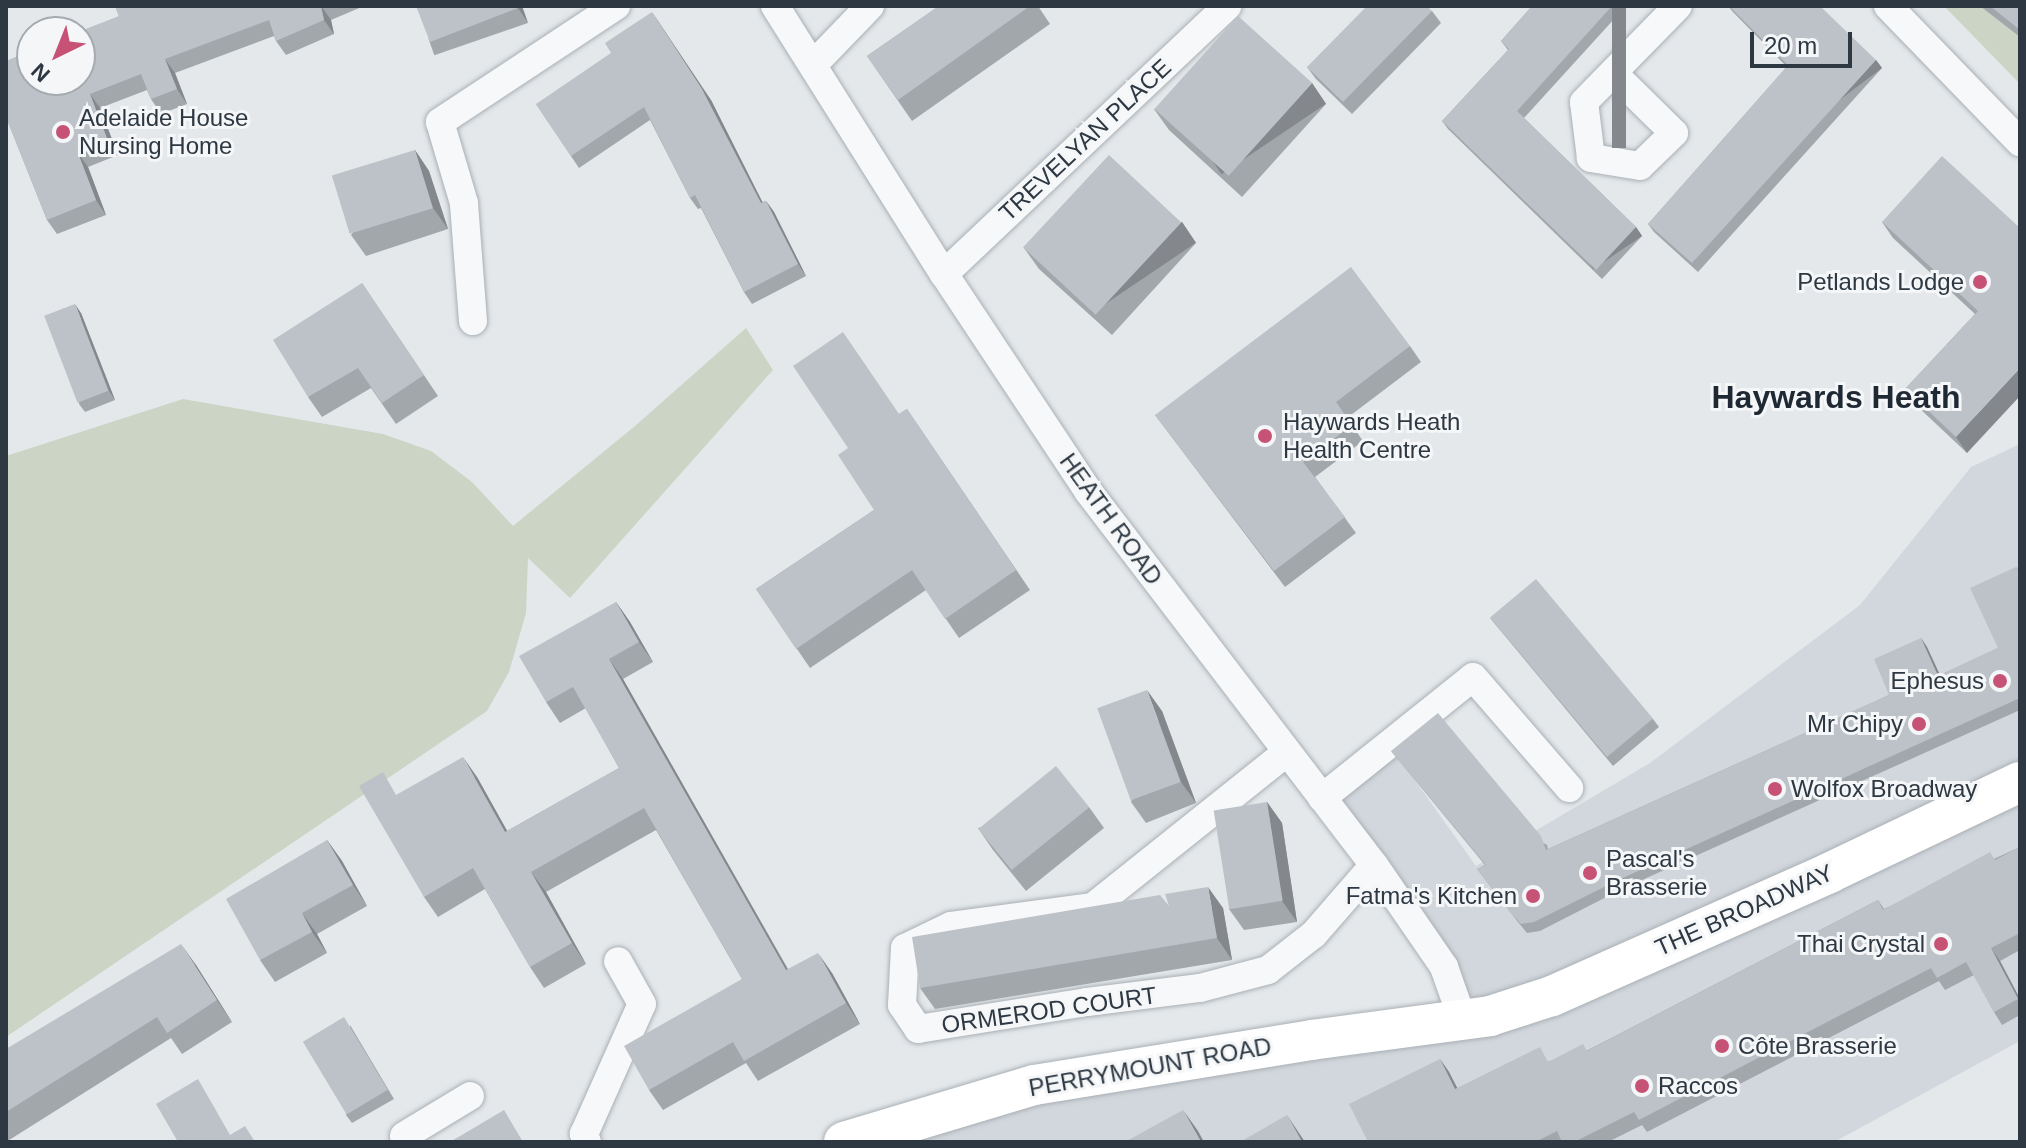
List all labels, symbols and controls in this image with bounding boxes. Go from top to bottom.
north arrow [16,16,96,96]
scale bar [1754,16,1856,66]
text: 20 m [1764,32,1817,59]
street label: TREVELYAN PLACE [993,53,1177,227]
text: N [26,58,55,87]
place label: Adelaide House Nursing Home [79,104,248,160]
marker: Adelaide House Nursing Home [54,123,72,141]
place label: Petlands Lodge [1797,268,1964,296]
marker: Petlands Lodge [1971,273,1989,291]
district label: Haywards Heath [1712,378,1960,416]
place label: Haywards Heath Health Centre [1283,408,1460,464]
marker: Haywards Heath Health Centre [1254,425,1276,447]
street label: HEATH ROAD [1054,448,1168,590]
place label: Ephesus [1891,667,1984,695]
marker: Ephesus [1991,672,2009,690]
place label: Mr Chipy [1807,710,1903,738]
marker: Mr Chipy [1910,715,1928,733]
place label: Wolfox Broadway [1791,775,1977,803]
marker: Wolfox Broadway [1766,780,1784,798]
place label: Pascal's Brasserie [1606,845,1707,901]
street label: THE BROADWAY [1650,858,1838,962]
marker: Pascal's Brasserie [1581,864,1599,882]
place label: Fatma's Kitchen [1346,882,1517,910]
marker: Fatma's Kitchen [1524,887,1542,905]
place label: Thai Crystal [1797,930,1925,958]
marker: Thai Crystal [1932,935,1950,953]
street label: ORMEROD COURT [940,981,1158,1039]
street label: PERRYMOUNT ROAD [1026,1031,1274,1103]
place label: Côte Brasserie [1738,1032,1897,1060]
marker: Côte Brasserie [1713,1037,1731,1055]
place label: Raccos [1658,1072,1738,1100]
marker: Raccos [1633,1077,1651,1095]

